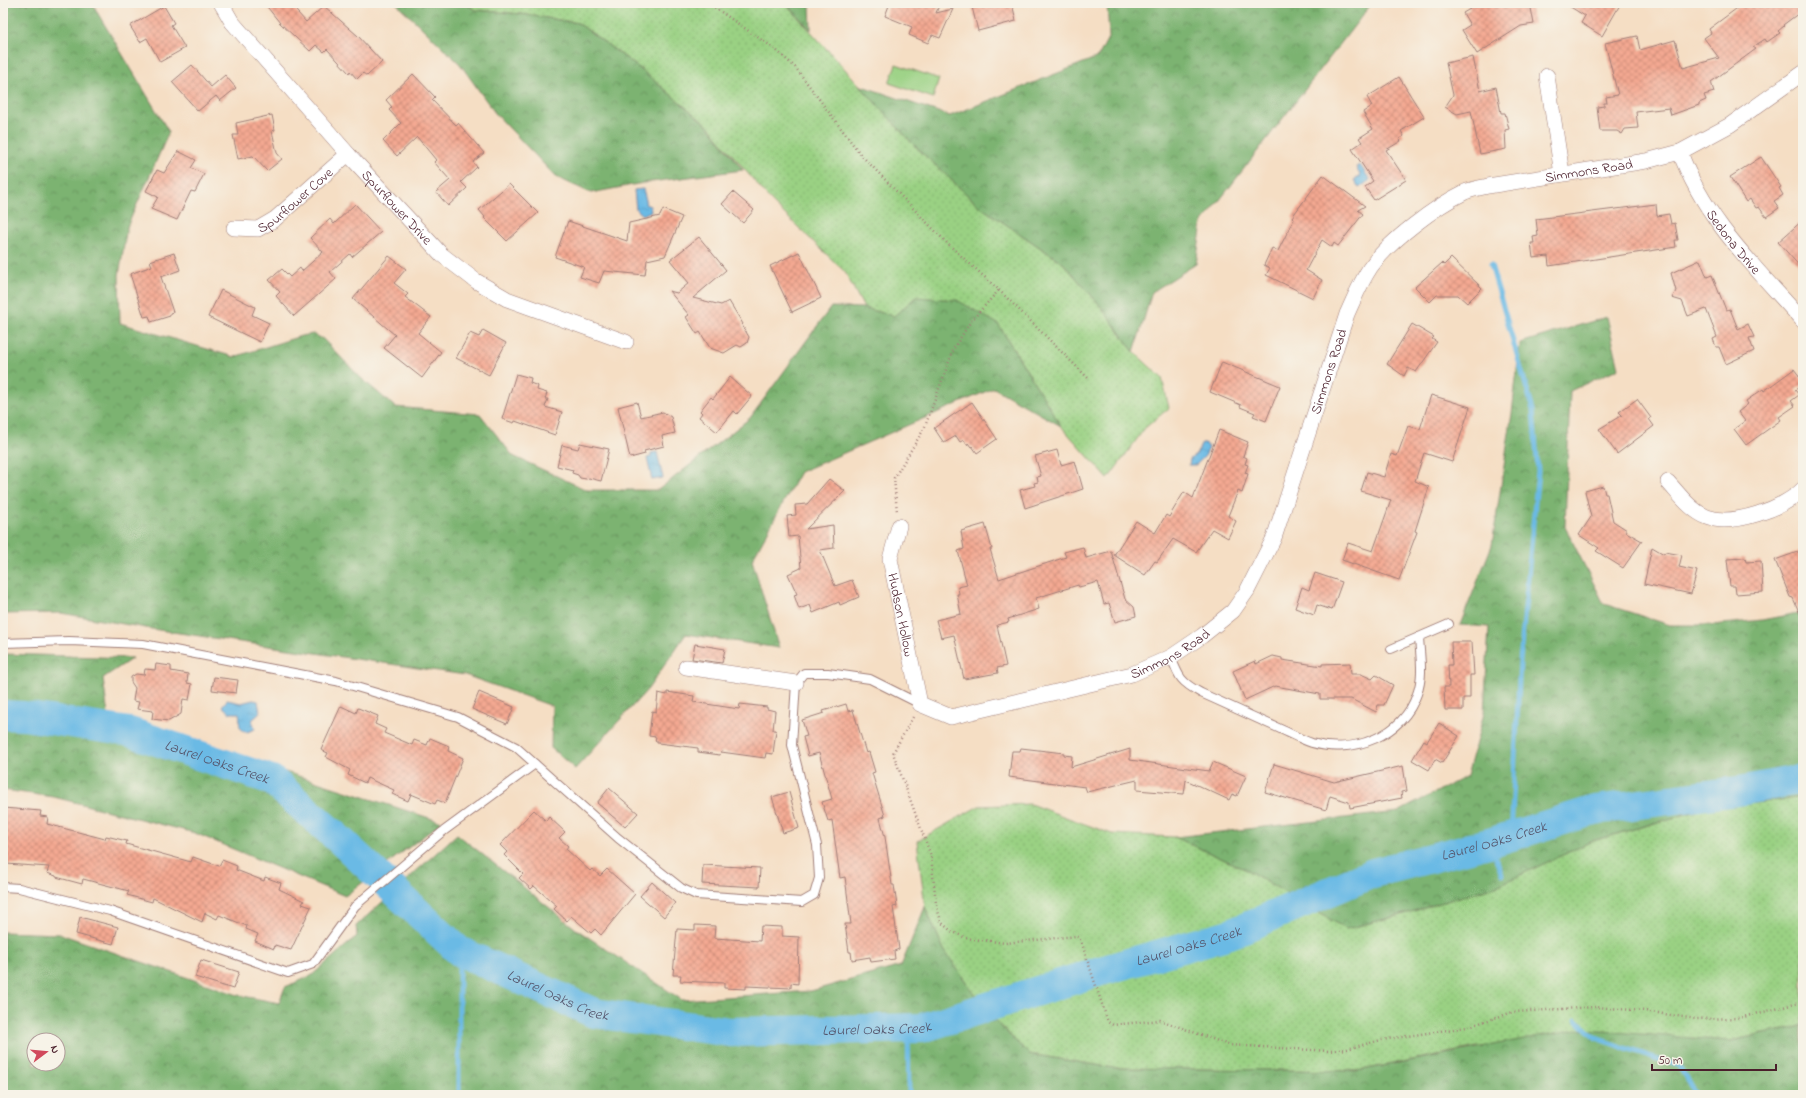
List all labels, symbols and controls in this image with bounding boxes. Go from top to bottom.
street label: Simmons Road [1544,154,1634,189]
street label: Spurflower Cove [254,163,339,239]
street label: Spurflower Drive [356,166,437,251]
street label: Sedona Drive [1700,206,1766,280]
street label: Simmons Road [1306,326,1354,417]
street label: Hudson Hollow [881,571,919,659]
street label: Simmons Road [1127,624,1215,685]
water label: Laurel Oaks Creek [162,734,273,791]
water label: Laurel Oaks Creek [1439,815,1551,867]
water label: Laurel Oaks Creek [1133,920,1246,973]
water label: Laurel Oaks Creek [503,964,611,1027]
water label: Laurel Oaks Creek [822,1015,936,1042]
north arrow [26,1032,66,1072]
text: N [46,1044,63,1055]
scale bar [1652,1046,1776,1072]
text: 50 m [1658,1052,1682,1070]

